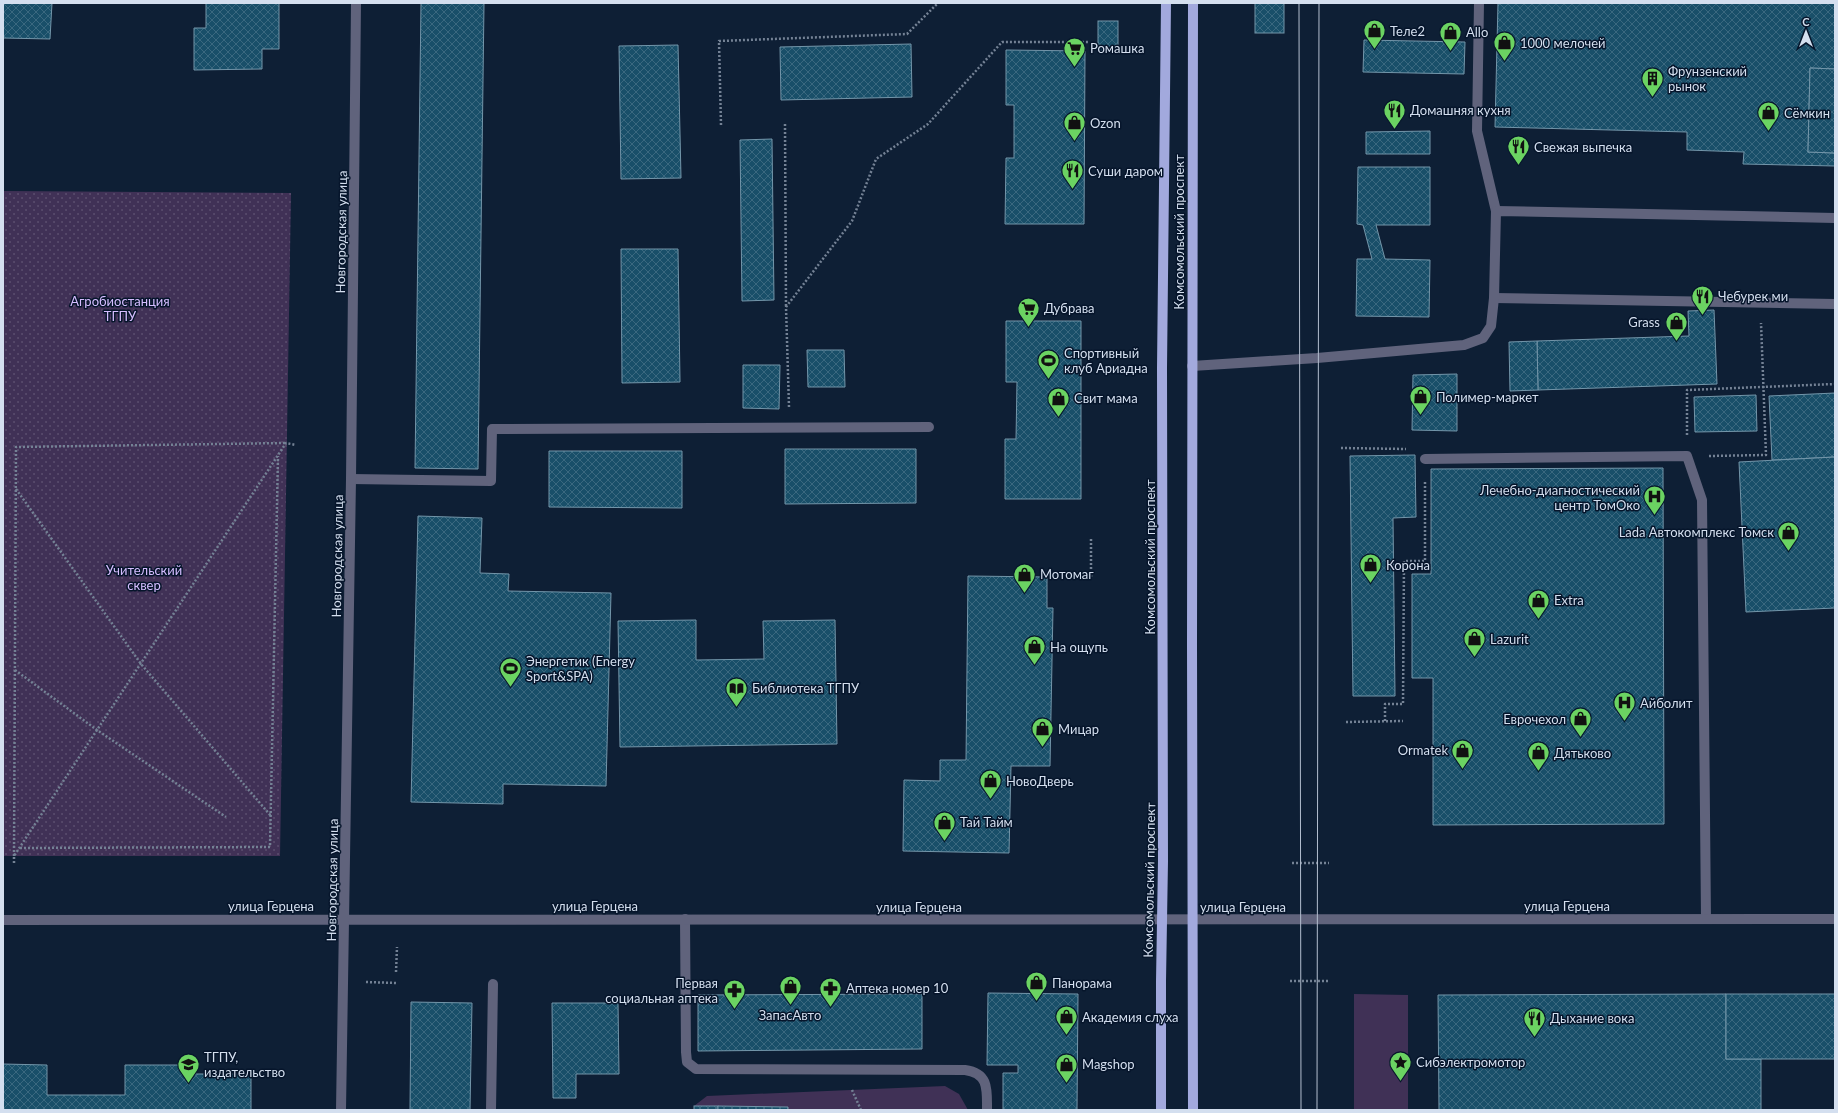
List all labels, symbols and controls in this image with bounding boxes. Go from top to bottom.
north arrow [1786,12,1826,52]
text: С [1802,15,1810,28]
shop icon: Теле2 [1362,18,1388,51]
shop icon: Allo [1438,19,1464,52]
place label: Теле2 [1390,23,1425,39]
place label: Allo [1466,24,1488,40]
shop icon: 1000 мелочей [1492,30,1518,63]
supermarket icon: Ромашка [1061,35,1087,68]
place label: 1000 мелочей [1520,35,1606,51]
place label: Ромашка [1090,40,1144,56]
place label: Фрунзенский рынок [1668,63,1747,94]
building icon: Фрунзенский рынок [1639,65,1665,98]
restaurant icon: Домашняя кухня [1381,97,1407,130]
shop icon: Сёмкин [1755,100,1781,133]
place label: Домашняя кухня [1410,102,1511,118]
place label: Сёмкин [1784,105,1830,121]
shop icon: Ozon [1062,110,1088,143]
place label: Ozon [1090,115,1121,131]
restaurant icon: Свежая выпечка [1506,134,1532,167]
place label: Свежая выпечка [1534,139,1632,155]
street label: Комсомольский проспект [1171,154,1187,310]
restaurant icon: Суши даром [1060,158,1086,191]
place label: Суши даром [1088,163,1163,179]
street label: Новгородская улица [332,170,350,294]
restaurant icon: Чебурек ми [1690,283,1716,316]
place label: Чебурек ми [1718,288,1788,304]
park label: Агробиостанция ТГПУ [70,293,170,324]
supermarket icon: Дубрава [1015,295,1041,328]
place label: Дубрава [1044,300,1095,316]
shop icon: Grass [1663,309,1689,342]
place label: Grass [1628,314,1660,330]
place label: Спортивный клуб Ариадна [1064,345,1148,376]
sports icon: Спортивный клуб Ариадна [1035,347,1061,380]
shop icon: Полимер-маркет [1408,384,1434,417]
shop icon: Свит мама [1046,385,1072,418]
place label: Полимер-маркет [1436,389,1539,405]
place label: Свит мама [1074,390,1138,406]
street label: Комсомольский проспект [1142,479,1158,635]
place label: Лечебно-диагностический центр ТомОко [1479,482,1640,513]
hospital icon: Лечебно-диагностический центр ТомОко [1642,484,1668,517]
street label: Новгородская улица [328,494,346,618]
shop icon: Lada Автокомплекс Томск [1776,519,1802,552]
place label: Lada Автокомплекс Томск [1619,524,1774,540]
shop icon: Корона [1358,552,1384,585]
place label: Корона [1386,557,1430,573]
shop icon: Мотомаг [1012,561,1038,594]
park label: Учительский сквер [106,562,182,593]
place label: Мотомаг [1040,566,1094,582]
shop icon: Extra [1525,587,1551,620]
place label: Extra [1554,592,1584,608]
shop icon: Lazurit [1462,626,1488,659]
place label: Lazurit [1490,631,1529,647]
shop icon: На ощупь [1022,634,1048,667]
place label: На ощупь [1050,639,1108,655]
place label: Энергетик (Energy Sport&SPA) [526,653,635,684]
sports icon: Энергетик (Energy Sport&SPA) [498,655,524,688]
library icon: Библиотека ТГПУ [724,675,750,708]
place label: Библиотека ТГПУ [752,680,860,696]
hospital icon: Айболит [1611,690,1637,723]
place label: Айболит [1640,695,1693,711]
shop icon: Еврочехол [1568,706,1594,739]
place label: Еврочехол [1503,711,1566,727]
shop icon: Мицар [1029,716,1055,749]
place label: Мицар [1058,721,1099,737]
shop icon: Ormatek [1450,737,1476,770]
shop icon: Дятьково [1525,740,1551,773]
place label: Ormatek [1398,742,1448,758]
place label: Дятьково [1554,745,1611,761]
shop icon: НовоДверь [977,768,1003,801]
place label: НовоДверь [1006,773,1074,789]
street label: Комсомольский проспект [1140,802,1158,958]
shop icon: Тай Тайм [931,809,957,842]
place label: Тай Тайм [960,814,1013,830]
street label: Новгородская улица [323,818,341,942]
street label: улица Герцена [228,898,314,914]
street label: улица Герцена [552,898,638,914]
street label: улица Герцена [1524,898,1610,914]
street label: улица Герцена [876,899,962,915]
street label: улица Герцена [1200,899,1286,915]
shop icon: Панорама [1023,970,1049,1003]
shop icon: ЗапасАвто [777,974,803,1007]
place label: Первая социальная аптека [605,975,718,1006]
pharmacy icon: Аптека номер 10 [817,975,843,1008]
place label: Панорама [1052,975,1112,991]
pharmacy icon: Первая социальная аптека [721,977,747,1010]
place label: Аптека номер 10 [846,980,949,996]
shop icon: Академия слуха [1054,1004,1080,1037]
restaurant icon: Дыхание вока [1521,1005,1547,1038]
place label: ЗапасАвто [759,1007,821,1023]
place label: Академия слуха [1082,1009,1179,1025]
place label: Дыхание вока [1550,1010,1634,1026]
place label: ТГПУ, издательство [204,1049,285,1080]
place icon: Сибэлектромотор [1387,1049,1413,1082]
school or university icon: ТГПУ, издательство [175,1051,201,1084]
shop icon: Magshop [1054,1051,1080,1084]
place label: Сибэлектромотор [1416,1054,1525,1070]
place label: Magshop [1082,1056,1135,1072]

